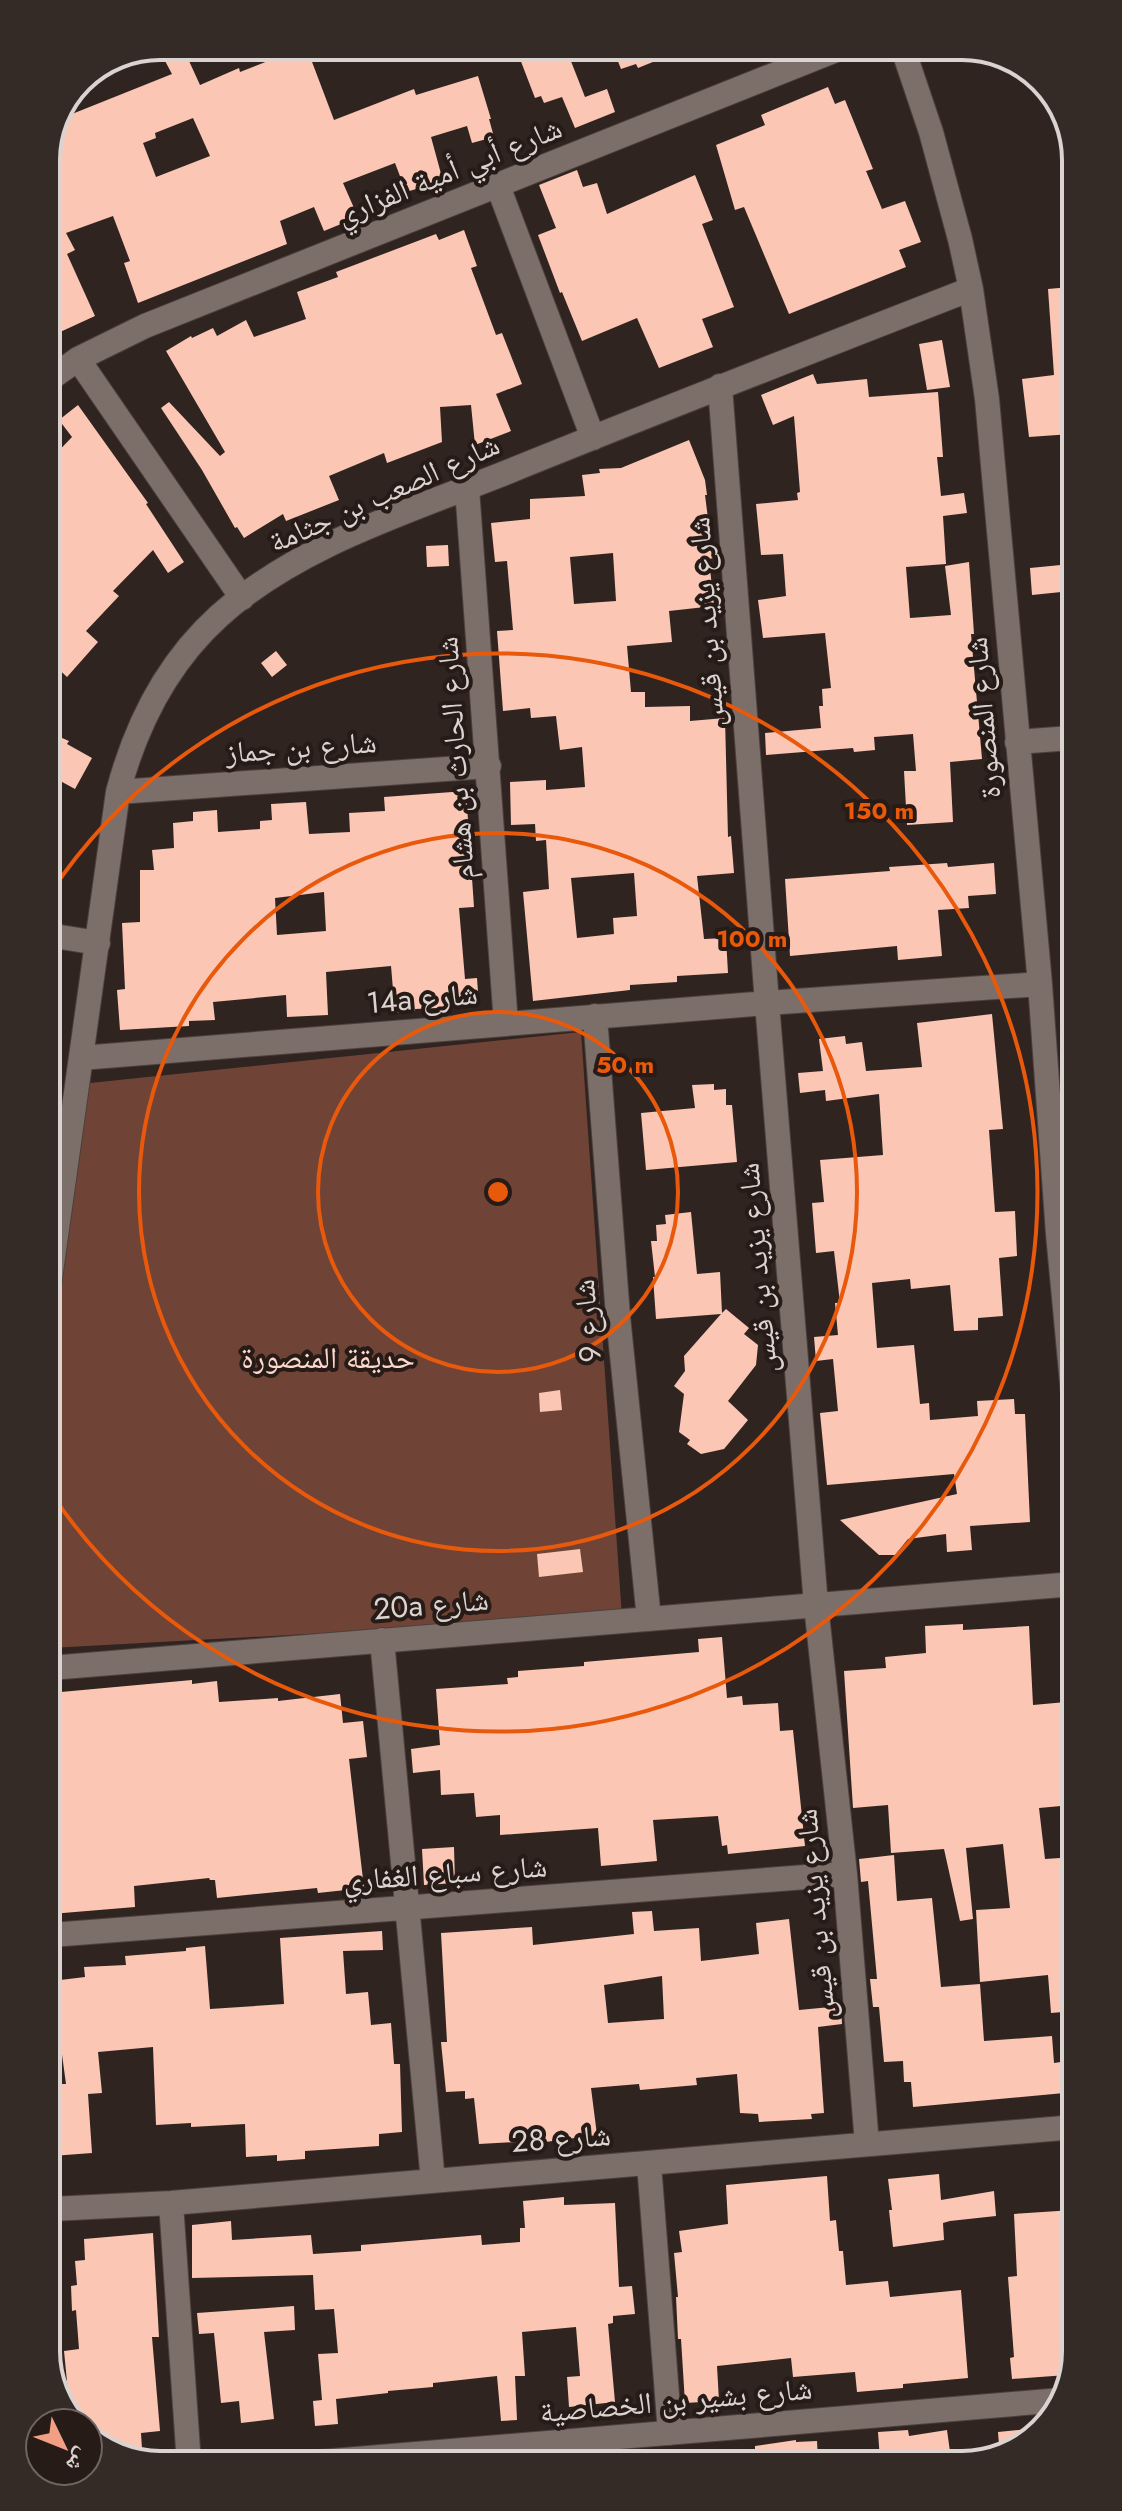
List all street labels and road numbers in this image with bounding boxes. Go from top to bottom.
street label: شارع أبي أمية الفزاري [330,106,569,238]
street label: شارع الصعب بن جثامة [262,423,506,563]
street label: شارع يزيد بن قيس [677,515,735,729]
street label: شارع الحارث بن هشام [425,635,485,881]
street label: شارع المنصورة [955,635,1011,801]
street label: شارع بن جماز [223,720,378,774]
street label: 14a شارع [365,972,479,1024]
street label: شارع يزيد بن قيس [726,1161,788,1375]
street label: شارع 9 [562,1278,612,1364]
street label: 20a شارع [372,1578,490,1630]
street label: شارع يزيد بن قيس [784,1807,846,2021]
street label: شارع سباع الغفاري [342,1844,549,1904]
street label: شارع 28 [510,2113,612,2163]
street label: شارع بشير بن الخصاصية [538,2367,814,2433]

